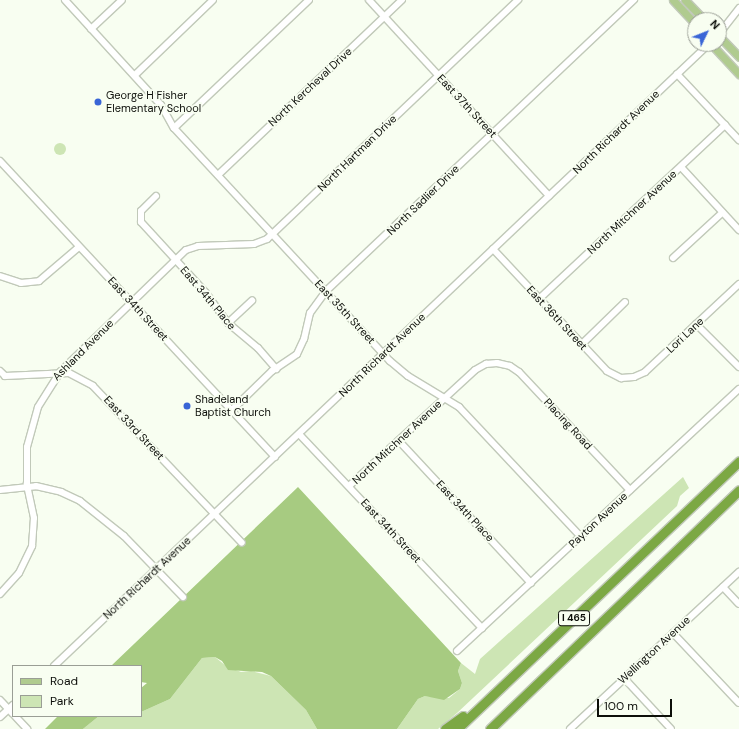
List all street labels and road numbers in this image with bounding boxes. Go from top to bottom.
street label: North Kercheval Drive [265,45,355,129]
street label: East 37th Street [434,72,500,140]
street label: North Richardt Avenue [570,87,662,177]
street label: North Hartman Drive [315,112,399,194]
street label: North Sadlier Drive [384,162,462,238]
street label: North Mitchner Avenue [585,167,679,257]
street label: East 34th Place [178,264,238,332]
street label: East 34th Street [105,274,171,344]
street label: East 35th Street [312,277,378,347]
street label: East 36th Street [524,283,590,353]
street label: North Richardt Avenue [336,310,428,400]
street label: Lori Lane [664,314,706,356]
street label: Ashland Avenue [50,317,116,383]
street label: East 33rd Street [101,393,167,463]
street label: Placing Road [541,396,595,452]
street label: North Mitchner Avenue [350,397,444,487]
street label: East 34th Place [433,478,497,544]
street label: Payton Avenue [566,489,630,551]
street label: East 34th Street [358,496,424,566]
street label: North Richardt Avenue [100,534,194,622]
road number: I 465 [558,610,590,626]
street label: Wellington Avenue [615,613,693,687]

